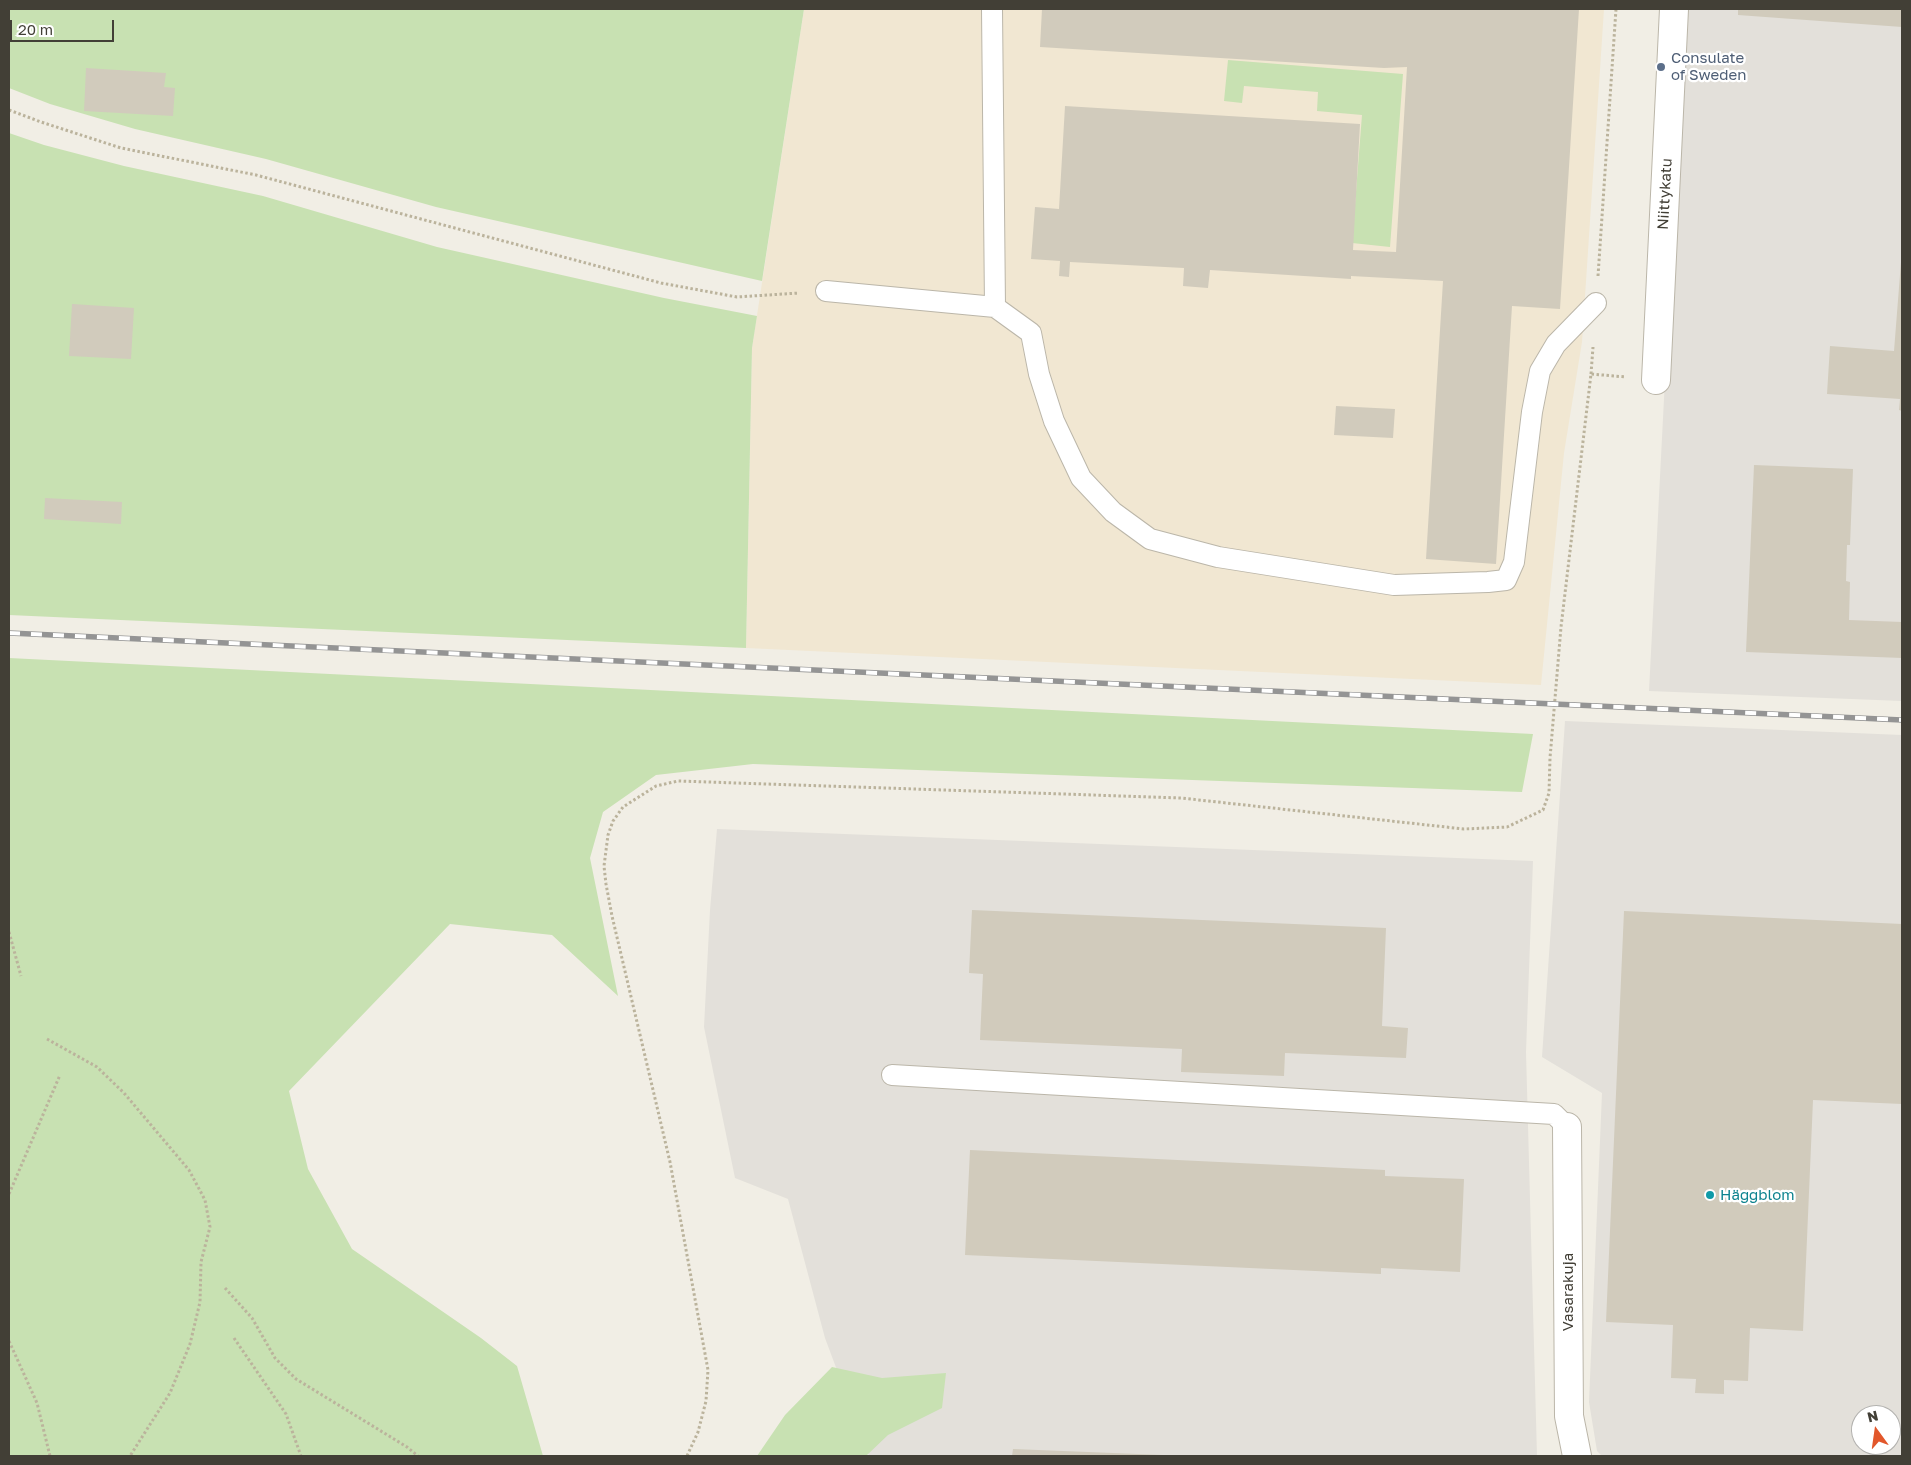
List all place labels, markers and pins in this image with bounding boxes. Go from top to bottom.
place label: Consulate of Sweden [1671,49,1746,84]
marker: Consulate of Sweden [1655,61,1667,73]
place label: Häggblom [1720,1186,1794,1204]
marker: Häggblom [1704,1189,1716,1201]

